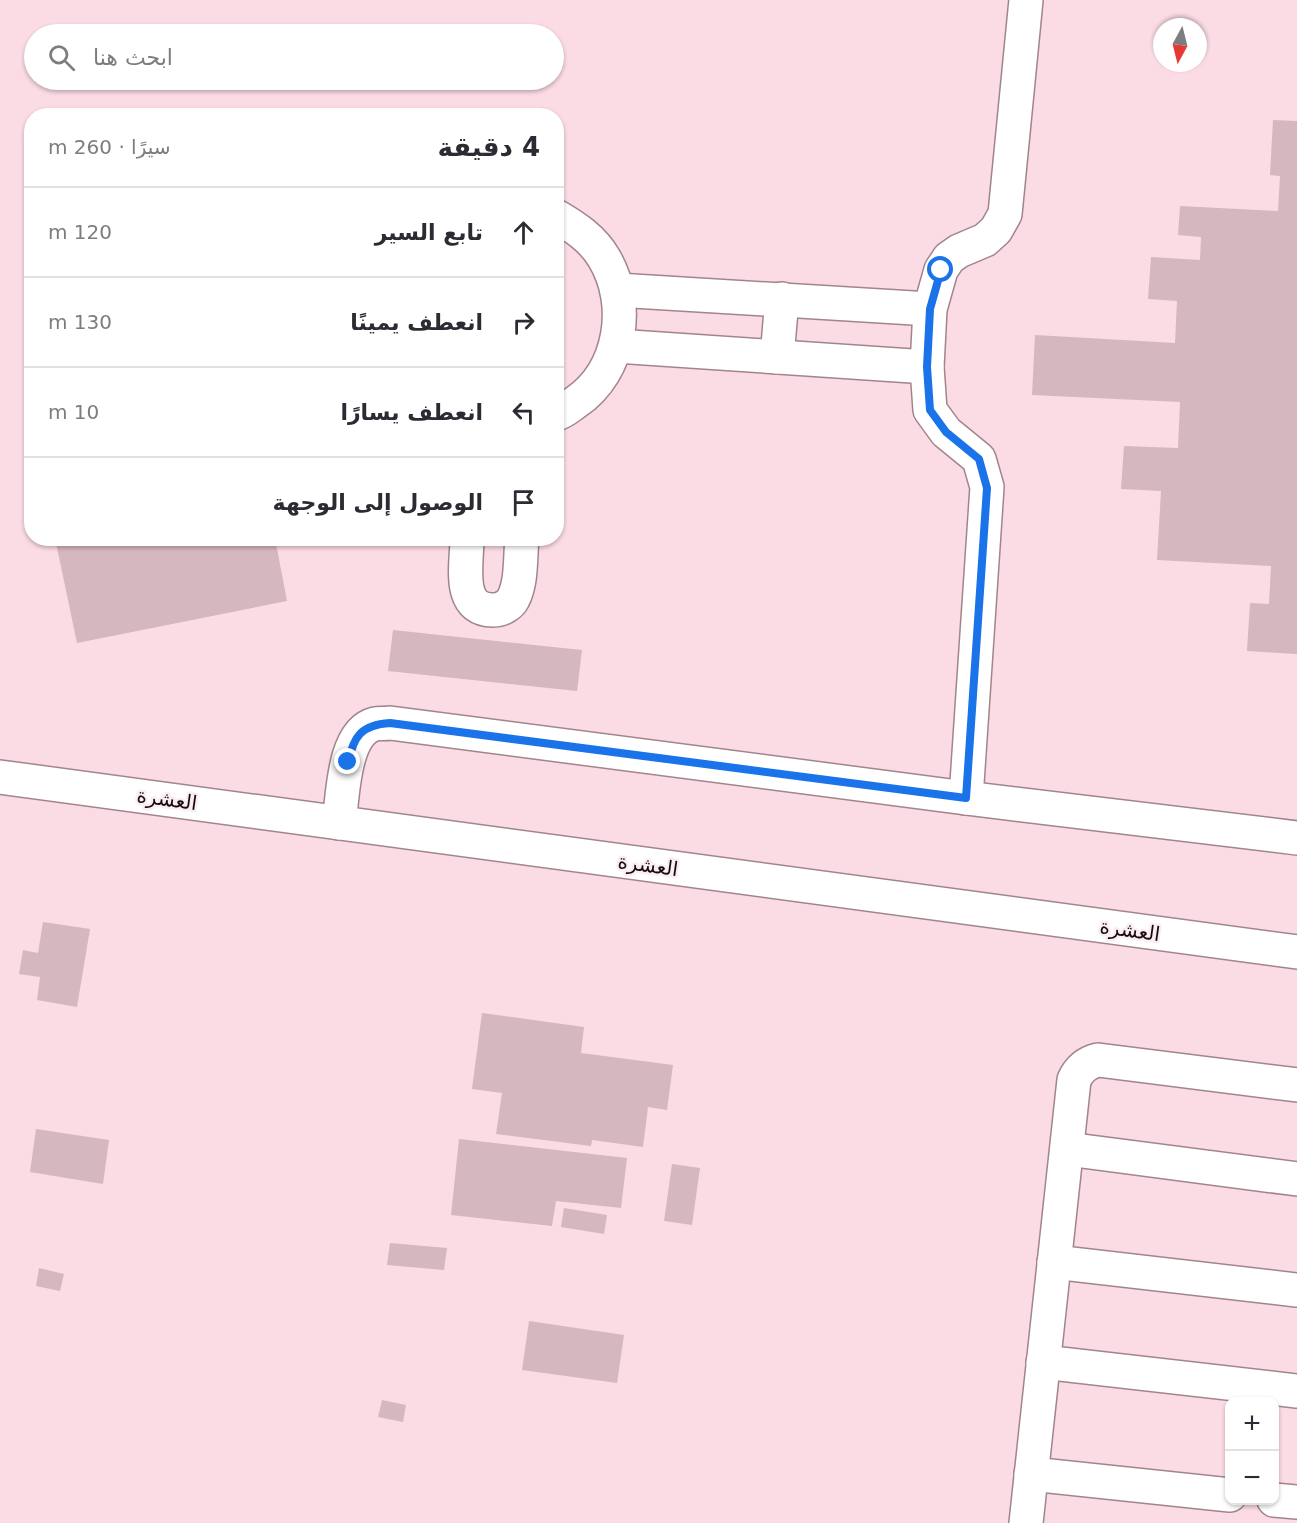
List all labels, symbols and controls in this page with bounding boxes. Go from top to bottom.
north arrow [1153,18,1207,72]
search box [24,24,564,90]
icon: search [45,41,78,74]
text: ابحث هنا [93,45,173,70]
text: 4 دقيقة [437,132,540,162]
text: سيرًا · 260 m [48,135,171,159]
icon: ahead [507,216,540,249]
text: 120 m [48,220,112,244]
text: تابع السير [375,220,483,245]
route start [927,256,953,282]
icon: right [507,306,540,339]
text: 130 m [48,310,112,334]
text: انعطف يمينًا [350,310,483,335]
icon: left [507,396,540,429]
text: 10 m [48,400,99,424]
text: انعطف يسارًا [340,400,483,425]
icon: arrive [507,486,540,519]
text: الوصول إلى الوجهة [273,490,483,515]
route end [334,748,360,774]
street label: العشرة [135,783,199,815]
street label: العشرة [616,849,680,881]
street label: العشرة [1098,914,1162,946]
map controls [1225,1397,1279,1505]
button: + [1225,1397,1279,1451]
button: − [1225,1451,1279,1505]

